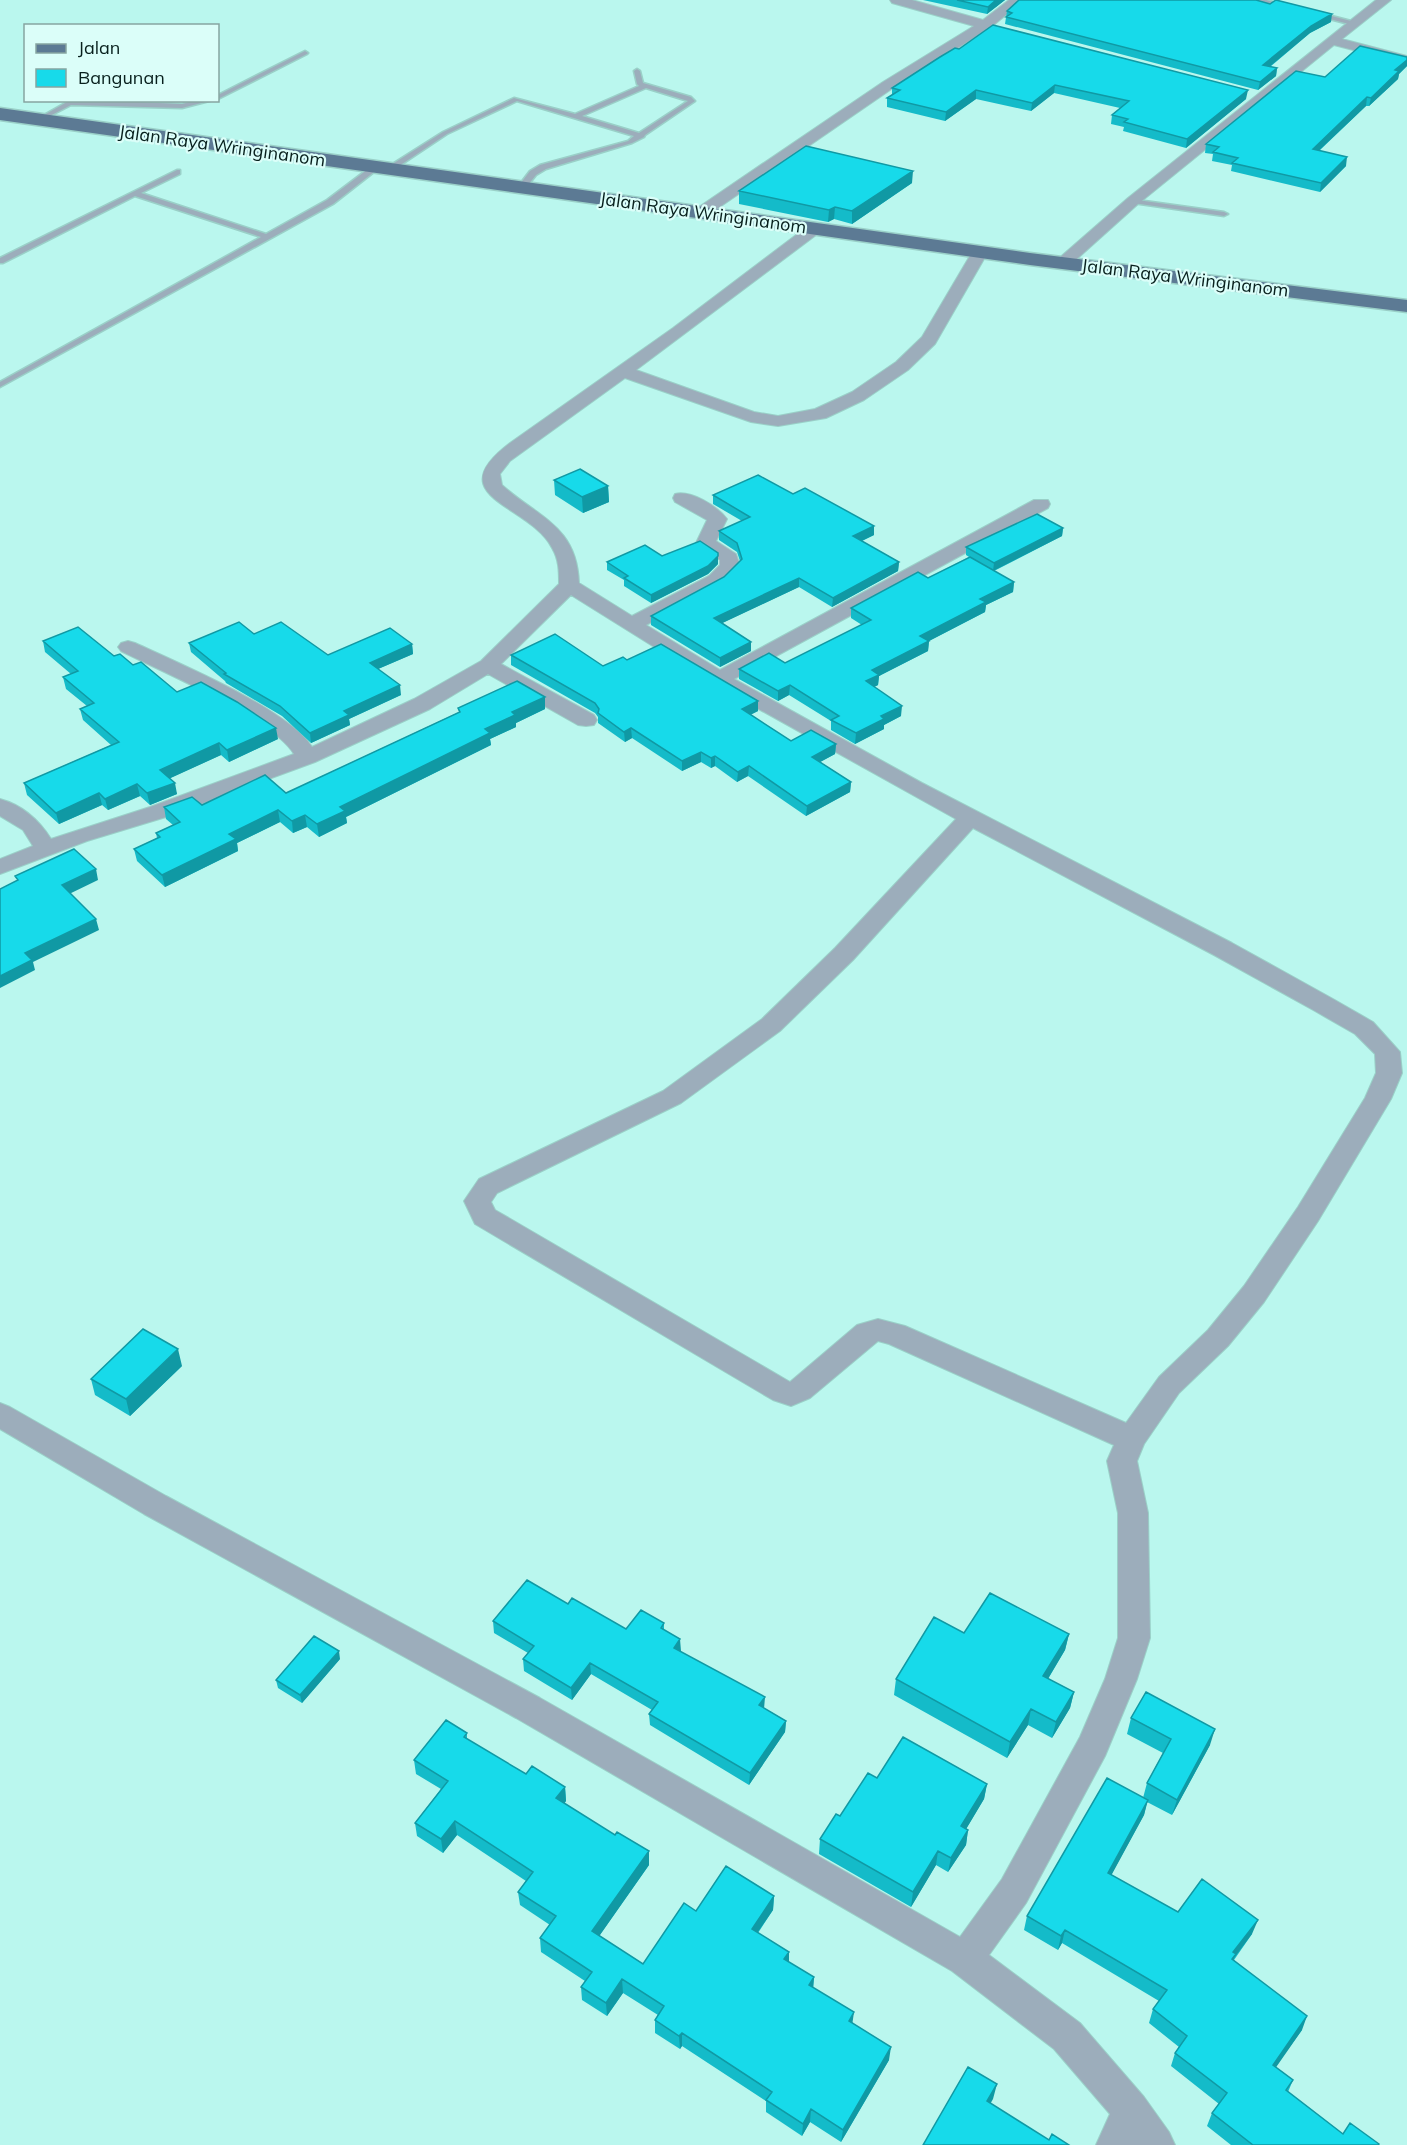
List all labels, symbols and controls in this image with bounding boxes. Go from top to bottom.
legend [24,24,219,102]
text: Jalan [78,36,120,59]
text: Bangunan [78,66,165,89]
street label: Jalan Raya Wringinanom [117,120,327,171]
street label: Jalan Raya Wringinanom [598,187,808,238]
street label: Jalan Raya Wringinanom [1080,253,1290,302]

